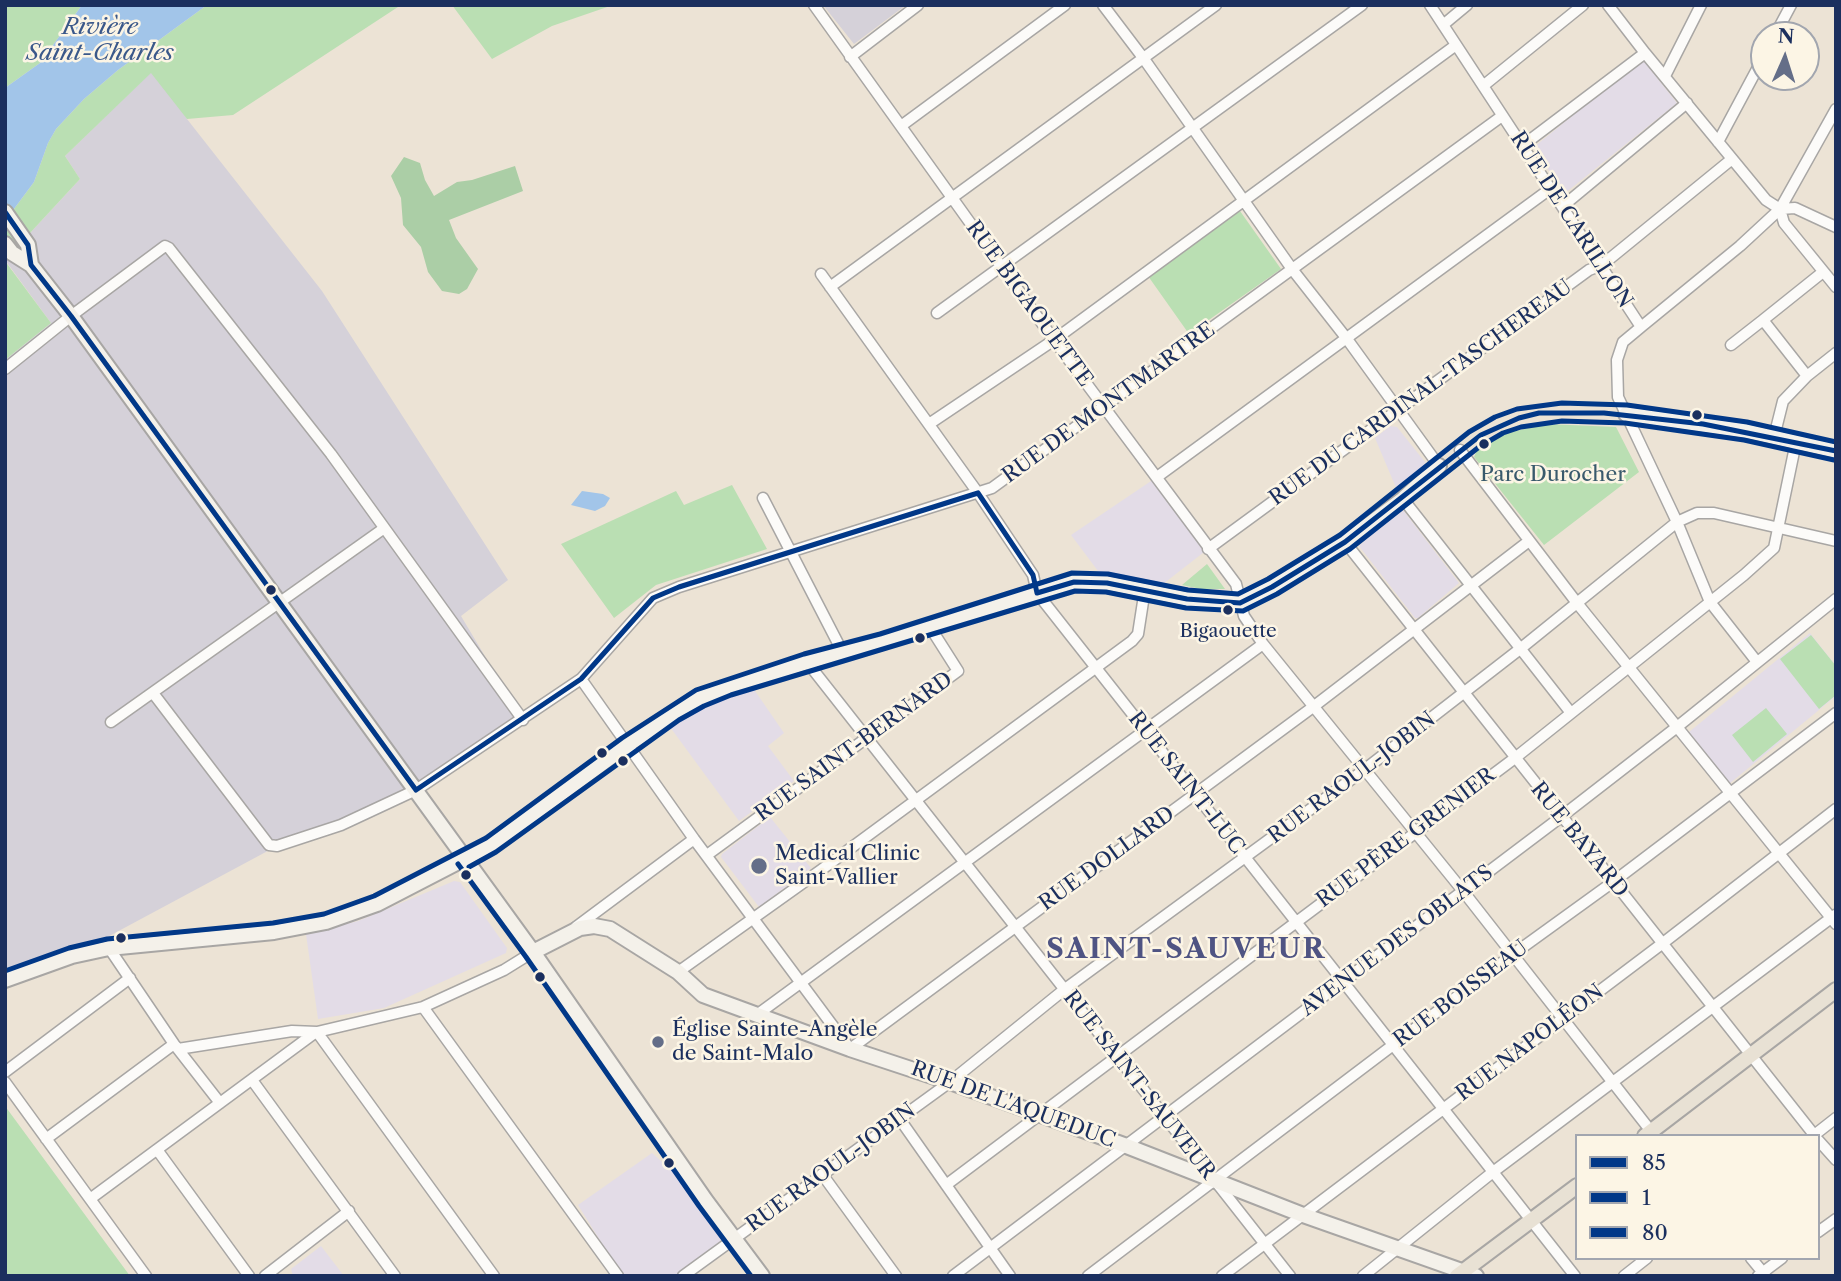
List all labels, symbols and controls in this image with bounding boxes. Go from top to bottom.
water label: Rivière Saint-Charles [26,13,174,67]
north arrow [1750,21,1820,91]
text: N [1777,25,1795,48]
street label: RUE DE CARILLON [1505,127,1637,313]
street label: RUE BIGAOUETTE [960,216,1098,392]
street label: RUE DU CARDINAL-TASCHEREAU [1265,275,1577,511]
street label: RUE DE MONTMARTRE [998,317,1220,489]
unlabelled marker [1690,408,1704,422]
unlabelled marker [1477,437,1491,451]
park label: Parc Durocher [1480,462,1626,488]
unlabelled marker [264,583,278,597]
marker: Bigaouette [1221,603,1235,617]
place label: Bigaouette [1179,621,1277,643]
unlabelled marker [913,631,927,645]
street label: RUE SAINT-BERNARD [750,667,958,827]
street label: RUE SAINT-LUC [1123,707,1249,859]
street label: RUE RAOUL-JOBIN [1263,707,1441,849]
unlabelled marker [595,746,609,760]
unlabelled marker [616,754,630,768]
street label: RUE PÈRE GRENIER [1312,763,1500,913]
street label: RUE BAYARD [1525,777,1633,903]
street label: RUE DOLLARD [1034,801,1180,917]
place label: Medical Clinic Saint-Vallier [775,841,920,891]
marker: Medical Clinic Saint-Vallier [749,856,769,876]
street label: AVENUE DES OBLATS [1296,860,1498,1022]
unlabelled marker [459,868,473,882]
unlabelled marker [114,931,128,945]
district label: SAINT-SAUVEUR [1048,933,1324,967]
street label: RUE BOISSEAU [1389,935,1533,1053]
unlabelled marker [533,970,547,984]
street label: RUE NAPOLÉON [1451,979,1609,1107]
street label: RUE SAINT-SAUVEUR [1058,986,1220,1184]
place label: Église Sainte-Angèle de Saint-Malo [672,1017,877,1067]
marker: Église Sainte-Angèle de Saint-Malo [650,1034,666,1050]
street label: RUE DE L'AQUEDUC [907,1056,1119,1154]
street label: RUE RAOUL-JOBIN [741,1098,921,1238]
legend [1575,1134,1820,1260]
text: 85 [1642,1150,1666,1175]
unlabelled marker [662,1156,676,1170]
text: 1 [1642,1185,1651,1210]
text: 80 [1642,1220,1668,1245]

